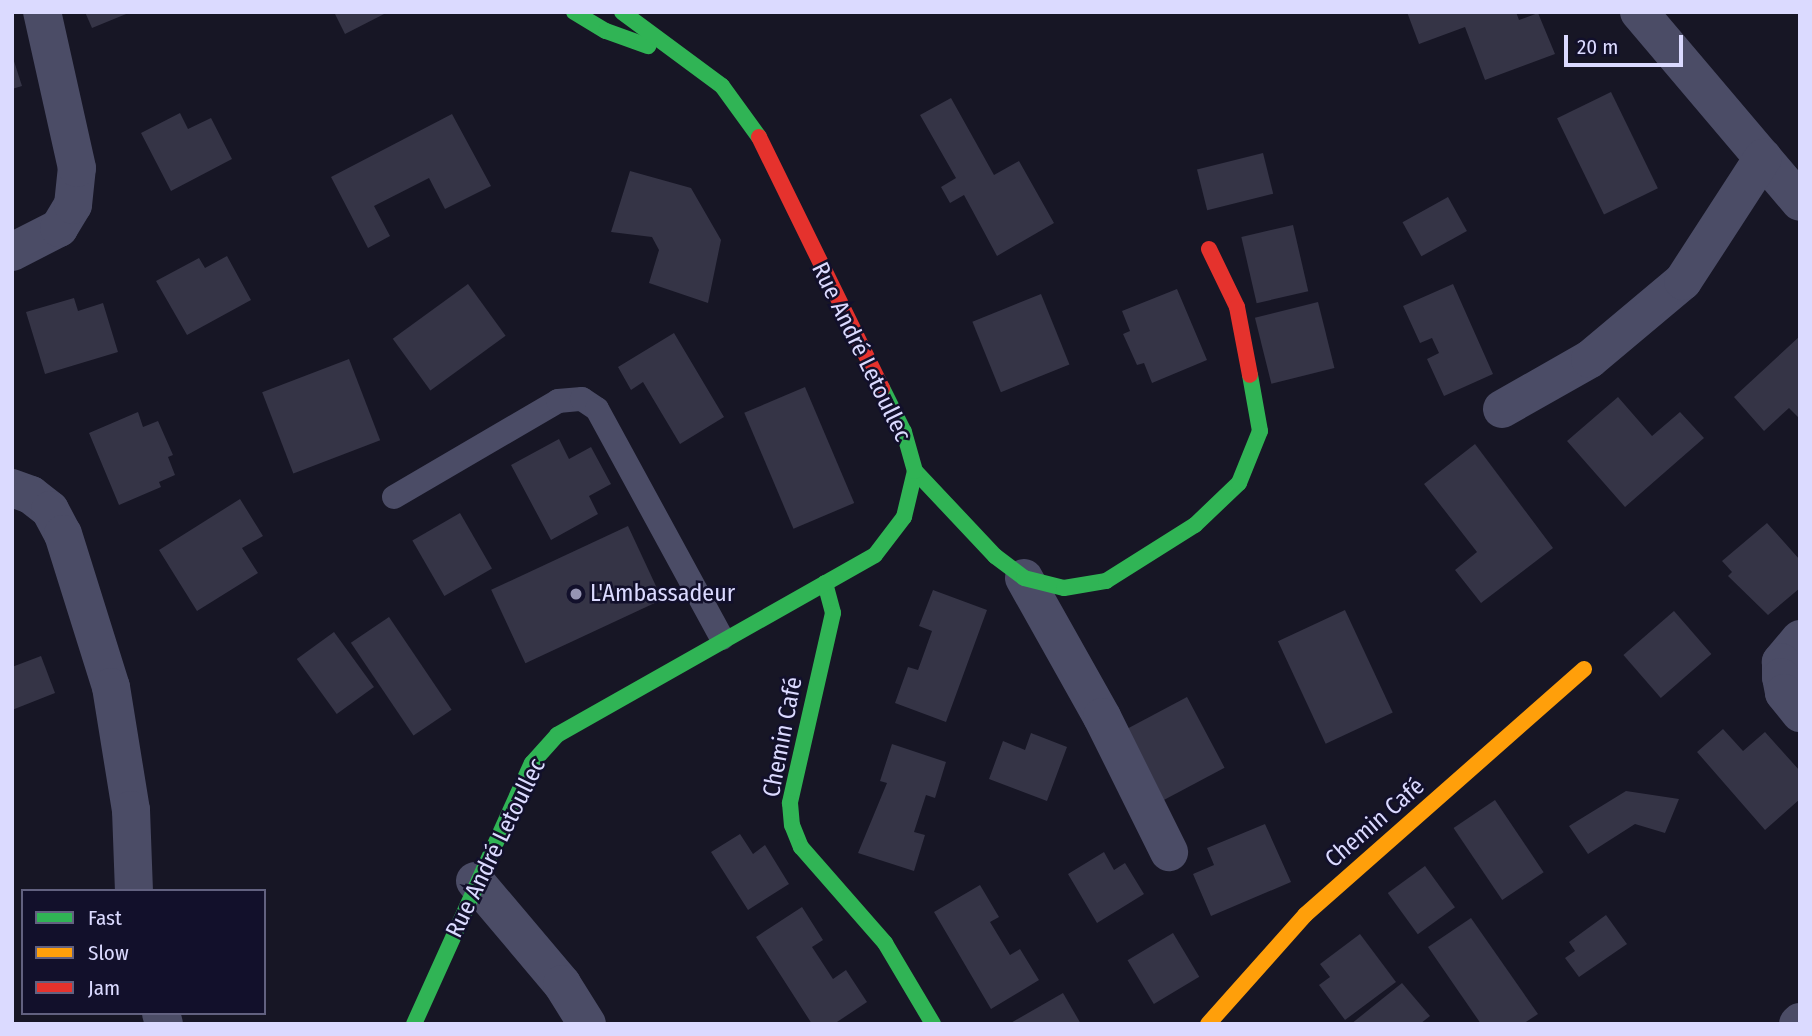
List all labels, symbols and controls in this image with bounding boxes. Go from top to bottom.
scale bar [1567,21,1686,65]
text: 20 m [1577,34,1618,60]
street label: Rue André Letoullec [805,258,917,446]
place label: L'Ambassadeur [590,580,735,608]
marker: L'Ambassadeur [568,586,584,602]
street label: Chemin Café [757,674,809,800]
street label: Rue André Letoullec [440,754,552,942]
street label: Chemin Café [1320,772,1430,874]
legend [21,889,266,1015]
text: Fast [88,905,122,931]
text: Slow [88,940,129,966]
text: Jam [88,975,120,1001]

